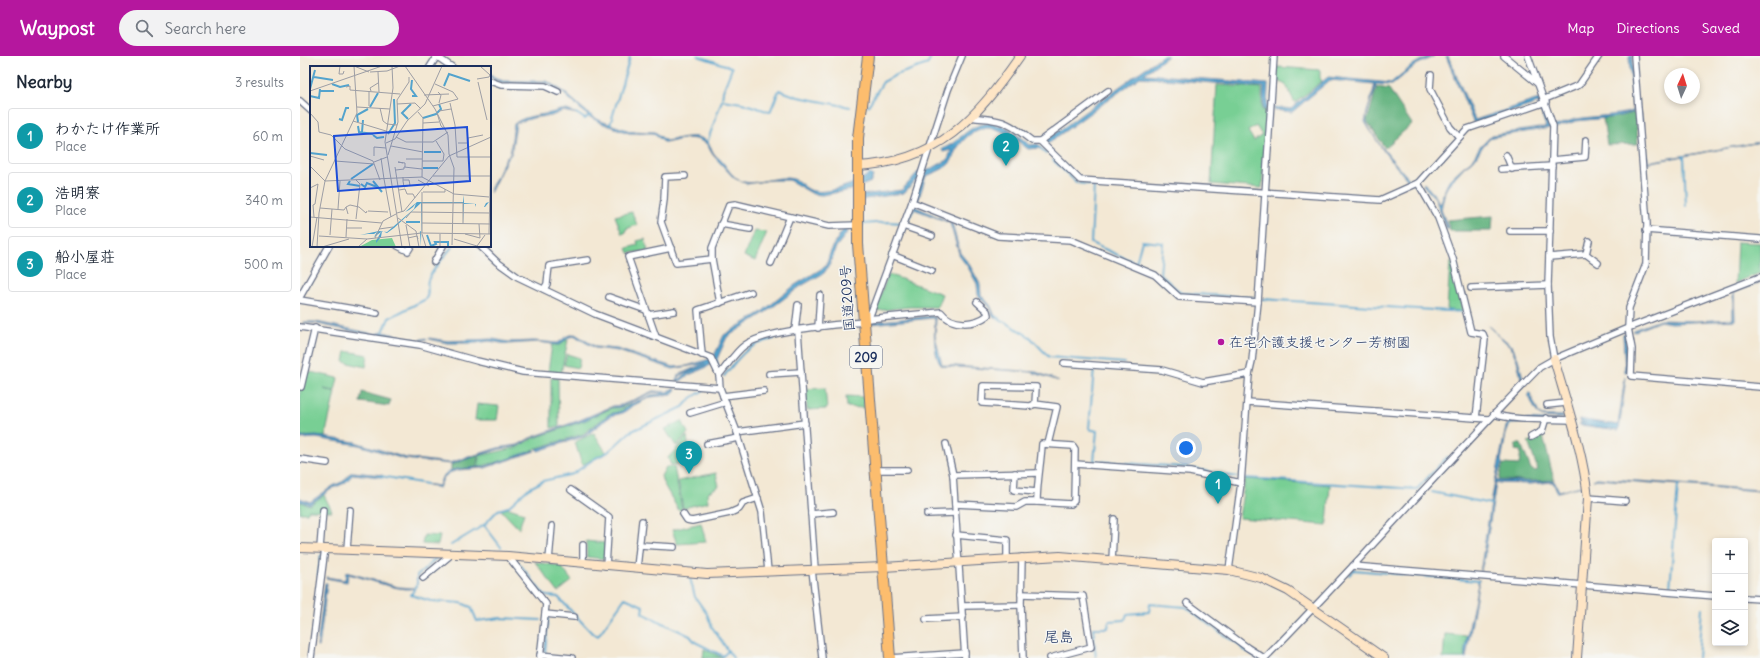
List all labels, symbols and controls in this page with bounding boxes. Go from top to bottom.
search box [119,10,399,46]
text: Waypost [20,16,95,40]
icon: search [133,17,155,39]
text: Search here [165,19,246,38]
text: Map [1567,19,1594,37]
text: Directions [1616,19,1680,37]
text: Saved [1702,19,1740,37]
inset map [310,66,491,247]
north arrow [1664,68,1700,104]
text: Nearby [16,71,72,93]
text: 3 results [235,74,284,91]
text: わかたけ作業所 [55,119,160,138]
text: 1 [27,128,33,145]
text: 60 m [252,128,283,145]
pin: 2 [993,133,1019,166]
text: Place [55,138,86,155]
text: 浩明寮 [55,183,100,202]
text: 2 [26,192,34,209]
text: 340 m [245,192,283,209]
text: Place [55,202,86,219]
text: 船小屋荘 [55,247,115,266]
text: 3 [26,256,34,273]
text: 500 m [244,256,283,273]
street label: 国道209号 [836,264,858,332]
text: Place [55,266,86,283]
place label: 在宅介護支援センター芳樹園 [1229,333,1410,351]
marker: 在宅介護支援センター芳樹園 [1216,337,1226,347]
road number: 209 [850,346,882,368]
your location [1176,438,1196,458]
pin: 3 [676,441,702,474]
pin: 1 [1205,471,1231,504]
map controls [1712,538,1748,646]
button: + [1712,538,1748,574]
button: − [1712,574,1748,610]
button: layers [1712,610,1748,646]
district label: 尾島 [1044,627,1074,646]

